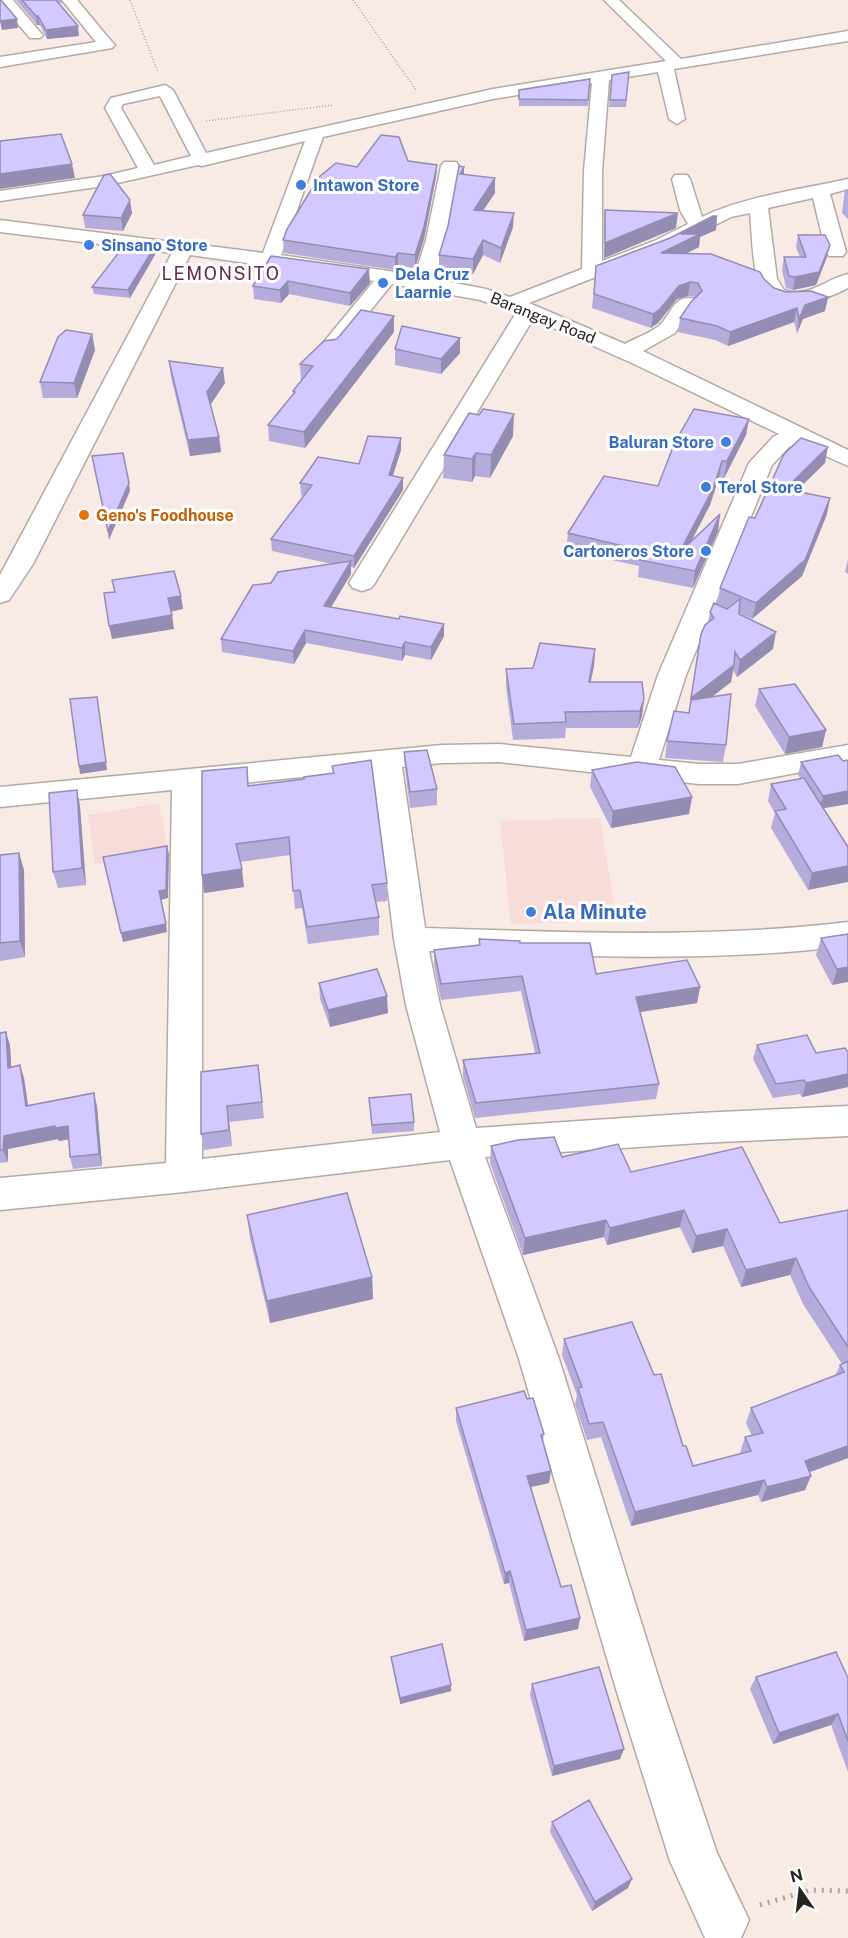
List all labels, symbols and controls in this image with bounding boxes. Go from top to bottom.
place label: Intawon Store [313,176,419,195]
marker: Intawon Store [294,178,308,192]
place label: Sinsano Store [101,236,208,255]
marker: Sinsano Store [82,238,96,252]
district label: LEMONSITO [162,263,280,284]
place label: Dela Cruz Laarnie [395,265,469,302]
marker: Dela Cruz Laarnie [376,276,390,290]
street label: Barangay Road [487,288,599,348]
place label: Baluran Store [608,433,714,452]
marker: Baluran Store [719,435,733,449]
place label: Terol Store [718,478,803,497]
marker: Terol Store [699,480,713,494]
place label: Geno's Foodhouse [96,506,234,525]
marker: Geno's Foodhouse [77,508,91,522]
place label: Cartoneros Store [563,542,694,561]
marker: Cartoneros Store [699,544,713,558]
place label: Ala Minute [543,900,647,924]
marker: Ala Minute [524,905,538,919]
north arrow [770,1860,830,1920]
text: N [788,1865,805,1887]

